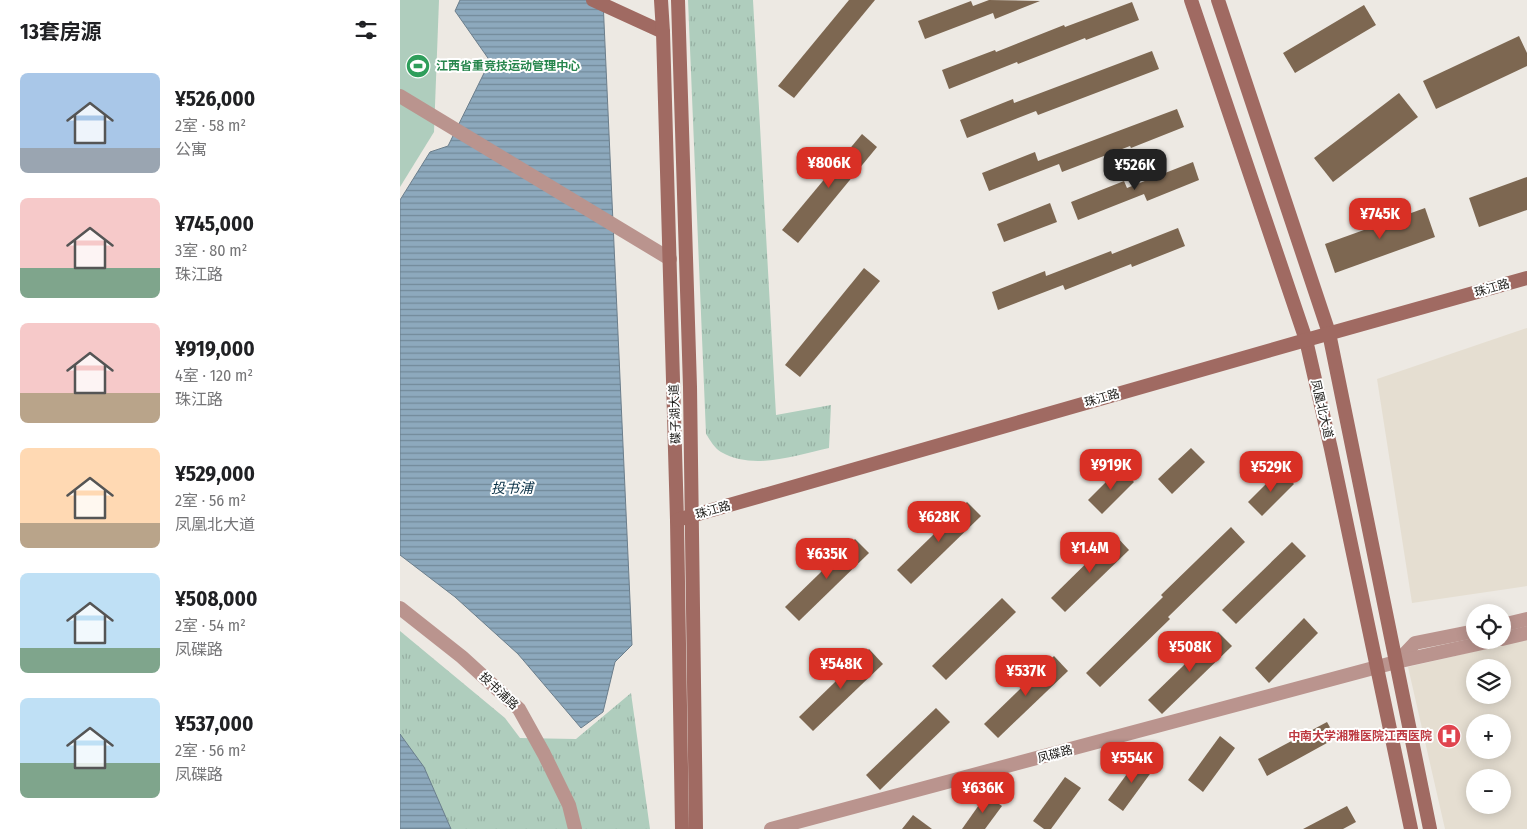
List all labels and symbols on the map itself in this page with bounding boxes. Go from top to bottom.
sports icon: 江西省重竞技运动管理中心 [405,53,431,79]
place label: 江西省重竞技运动管理中心 [436,59,580,73]
pin: ¥806K [794,146,864,189]
pin: ¥526K [1100,148,1170,191]
pin: ¥745K [1345,198,1415,240]
street label: 珠江路 [1473,276,1511,300]
street label: 凤凰北大道 [1308,378,1336,440]
street label: 碟子湖大道 [667,384,683,444]
street label: 珠江路 [1083,386,1121,410]
pin: ¥919K [1076,448,1146,491]
pin: ¥529K [1236,450,1306,493]
water label: 投书浦 [491,480,535,497]
street label: 珠江路 [694,498,732,522]
pin: ¥628K [904,500,974,543]
pin: ¥1.4M [1055,532,1125,574]
pin: ¥635K [792,538,862,580]
pin: ¥508K [1155,630,1225,673]
pin: ¥548K [806,648,876,690]
pin: ¥537K [991,654,1061,697]
street label: 投书浦路 [477,670,521,712]
hospital icon: 中南大学湘雅医院江西医院 [1436,723,1462,749]
place label: 中南大学湘雅医院江西医院 [1288,729,1432,743]
pin: ¥554K [1097,742,1167,784]
street label: 凤碟路 [1036,743,1074,765]
pin: ¥636K [948,772,1018,814]

